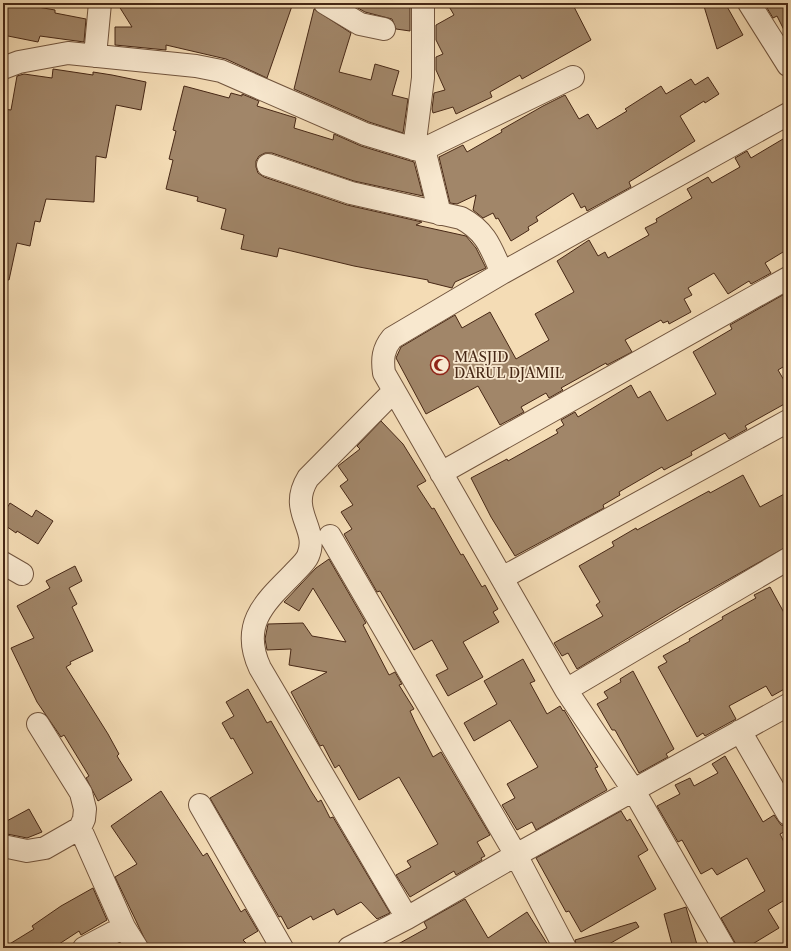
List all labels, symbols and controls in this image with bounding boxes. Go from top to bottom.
place label: MASJID DARUL DJAMIL [454,348,564,382]
mosque icon: MASJID DARUL DJAMIL [429,354,451,376]

